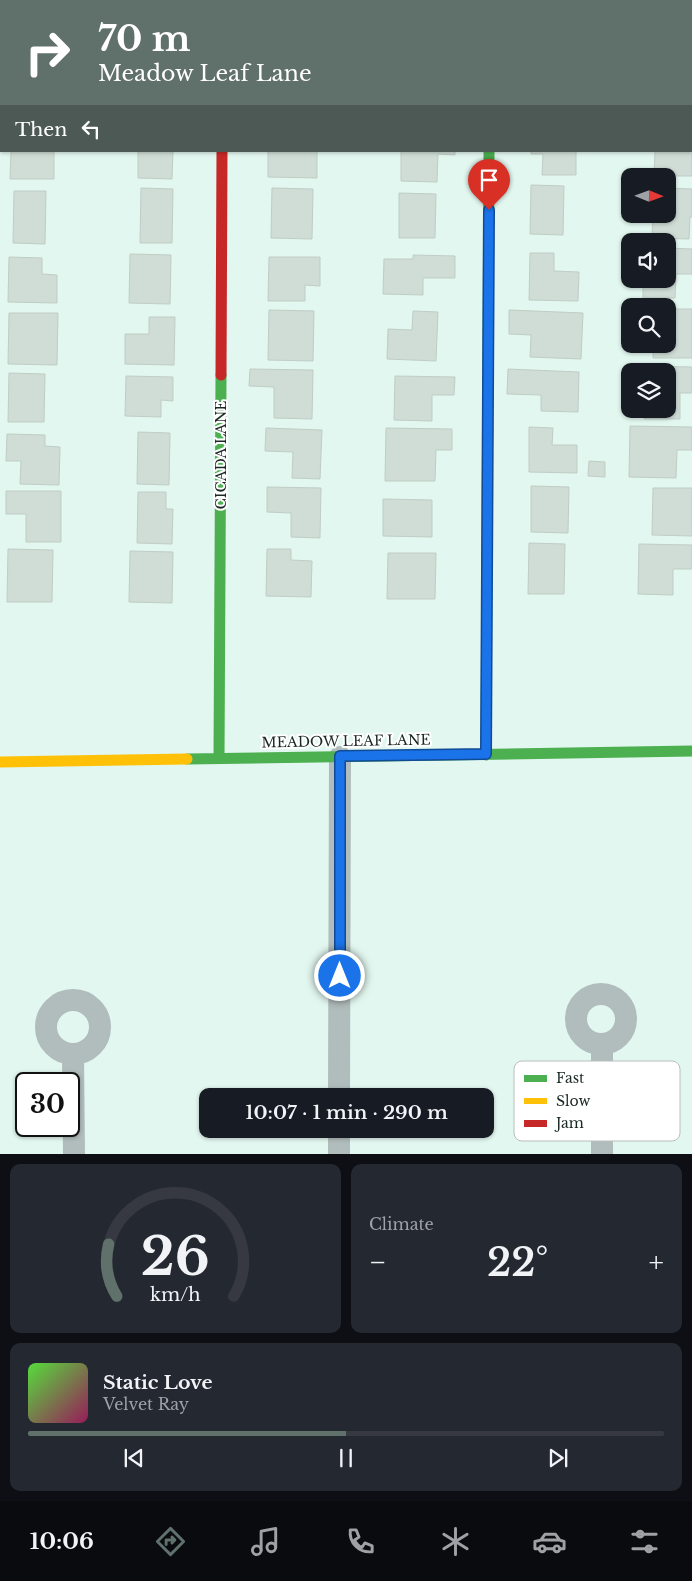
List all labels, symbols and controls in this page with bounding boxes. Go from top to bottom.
text: 70 m [98,17,191,60]
icon: right [15,20,80,85]
text: Meadow Leaf Lane [98,60,312,87]
icon: left [77,115,105,143]
text: Then [15,118,67,141]
pin [468,159,510,210]
icon: arrive [475,166,503,194]
north arrow [621,168,676,222]
map controls [621,168,676,418]
button: sound [621,233,676,288]
button: search [621,298,676,353]
button: layers [621,363,676,418]
street label: CICADA LANE [212,401,230,509]
street label: MEADOW LEAF LANE [261,731,431,751]
position arrow [313,949,365,1001]
legend [514,1061,680,1141]
text: Fast [556,1069,585,1087]
speed limit sign: 30 [15,1072,80,1137]
text: Slow [556,1092,590,1110]
text: 10:07 · 1 min · 290 m [245,1101,448,1124]
text: Jam [554,1114,584,1132]
text: Climate [369,1214,434,1234]
text: 26 [141,1225,210,1289]
text: 22° [487,1239,548,1286]
text: − [369,1245,387,1280]
text: + [649,1245,664,1280]
text: km/h [150,1284,201,1306]
text: Static Love [103,1371,213,1394]
text: Velvet Ray [103,1394,189,1414]
icon: previous [120,1444,148,1472]
icon: pause [332,1444,360,1472]
icon: next [544,1444,572,1472]
icon: directions [153,1524,188,1559]
icon: music [248,1524,283,1559]
icon: phone [343,1524,378,1559]
icon: climate [438,1524,473,1559]
icon: car [532,1524,567,1559]
icon: filters [627,1524,662,1559]
text: 10:06 [30,1528,94,1555]

